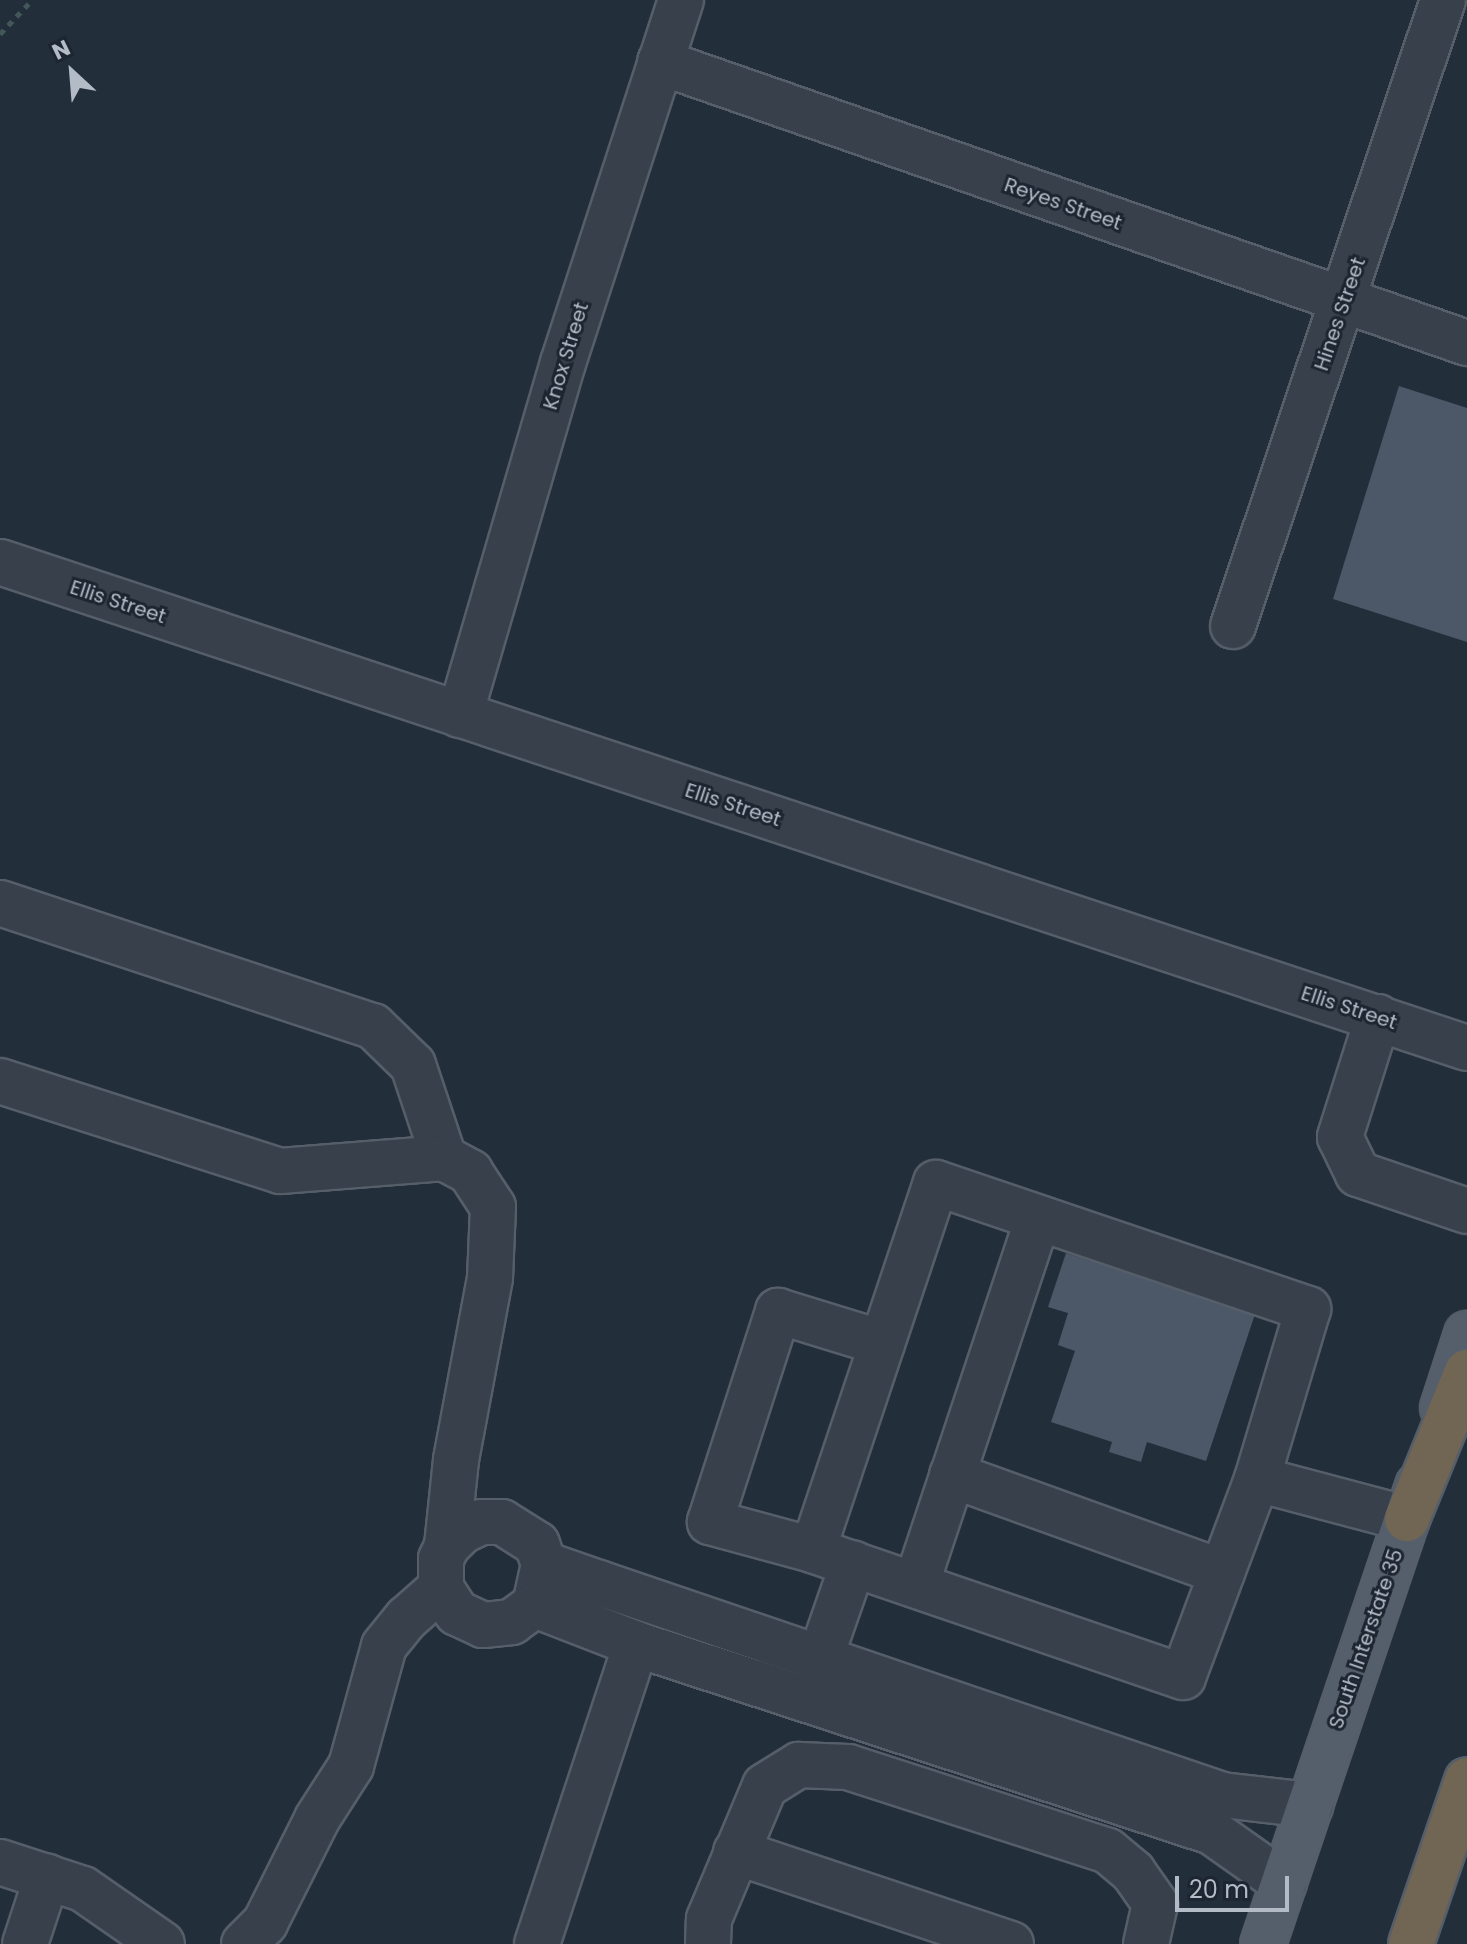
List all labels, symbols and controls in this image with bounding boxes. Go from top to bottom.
north arrow [32,32,112,112]
text: N [47,32,75,68]
street label: Reyes Street [1001,173,1125,235]
street label: Hines Street [1309,254,1371,374]
street label: Knox Street [538,299,594,413]
street label: Ellis Street [67,575,169,629]
street label: Ellis Street [682,778,784,832]
street label: Ellis Street [1298,981,1400,1035]
street label: South Interstate 35 [1324,1546,1408,1732]
scale bar [1179,1860,1293,1910]
text: 20 m [1189,1873,1249,1906]

